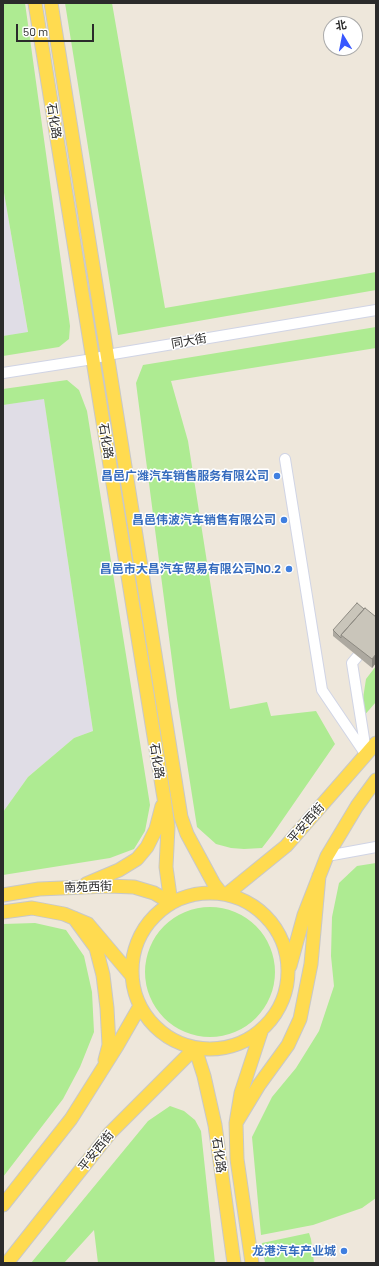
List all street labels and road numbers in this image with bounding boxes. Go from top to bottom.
street label: 石化路 [44,102,64,140]
street label: 同大街 [170,331,208,351]
street label: 石化路 [96,422,116,460]
street label: 石化路 [147,742,167,780]
street label: 平安西街 [285,800,327,846]
street label: 南苑西街 [64,879,112,895]
street label: 平安西街 [75,1128,117,1174]
street label: 石化路 [209,1136,229,1174]

